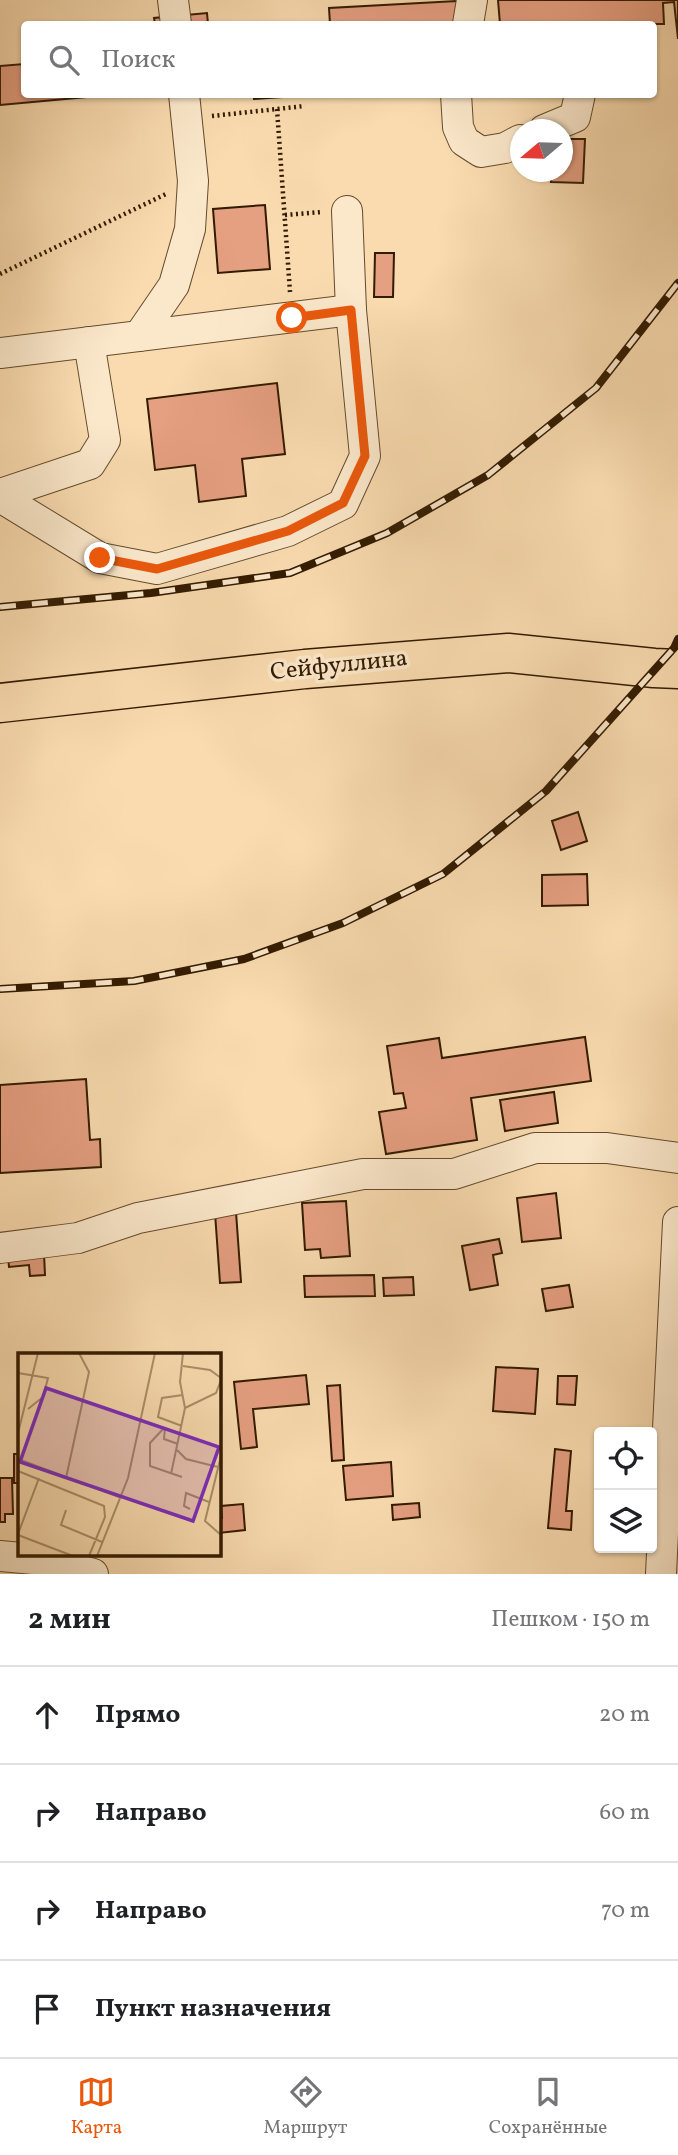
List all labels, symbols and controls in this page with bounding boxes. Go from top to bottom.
search box [21,21,657,98]
icon: search [45,41,83,79]
text: Поиск [101,42,175,78]
north arrow [510,119,573,182]
route start [276,302,307,333]
route end [84,542,115,573]
street label: Сейфуллина [269,642,409,690]
inset map [18,1353,220,1556]
map controls [594,1427,657,1553]
button: locate [594,1427,657,1490]
button: layers [594,1490,657,1553]
text: 2 мин [28,1599,111,1641]
text: Пешком · 150 m [491,1604,650,1636]
icon: ahead [28,1696,66,1734]
text: Прямо [95,1697,180,1733]
text: 20 m [599,1699,650,1731]
icon: right [28,1794,66,1832]
text: Направо [95,1795,207,1831]
text: 60 m [600,1797,650,1829]
icon: right [28,1892,66,1930]
text: Направо [95,1893,207,1929]
text: 70 m [601,1895,650,1927]
icon: arrive [28,1990,66,2028]
text: Пункт назначения [95,1991,331,2027]
tab: Карта [71,2073,122,2141]
tab: Маршрут [264,2073,347,2141]
tab: Сохранённые [489,2073,607,2141]

